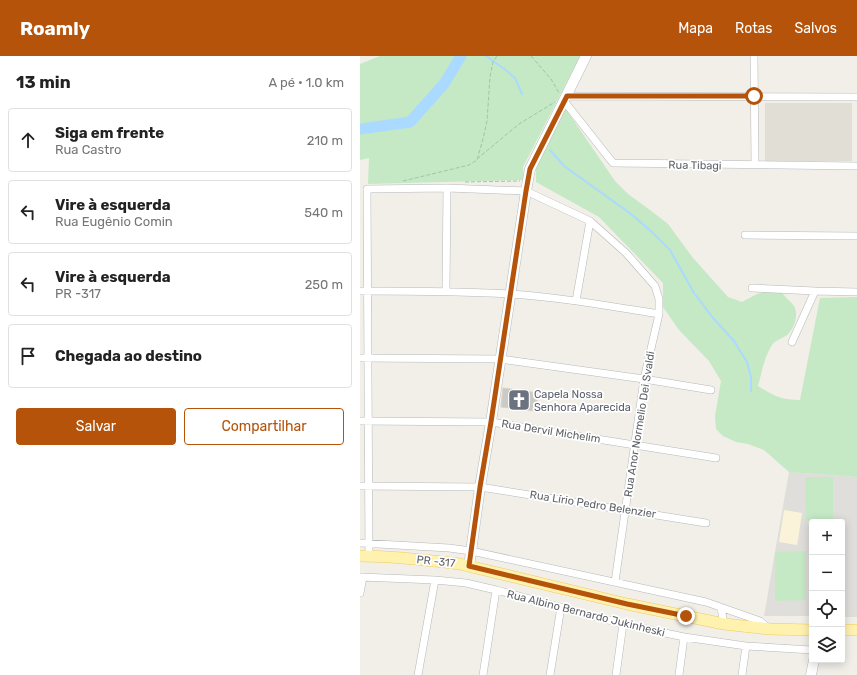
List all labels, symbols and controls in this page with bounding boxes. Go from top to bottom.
text: Roamly [20,17,90,40]
text: Mapa [678,20,713,37]
text: Rotas [735,20,772,37]
text: Salvos [794,20,837,37]
text: 13 min [16,72,71,92]
text: A pé · 1.0 km [268,75,344,90]
route start [745,87,763,105]
text: Siga em frente [55,124,164,142]
icon: ahead [17,129,39,151]
text: 210 m [307,133,343,148]
text: Rua Castro [55,142,122,157]
street label: Rua Tibagi [668,159,722,172]
text: Vire à esquerda [55,196,171,214]
icon: left [17,201,39,223]
text: 540 m [304,205,343,220]
text: Rua Eugênio Comin [55,214,173,229]
text: Vire à esquerda [55,268,171,286]
icon: left [17,273,39,295]
text: 250 m [305,277,343,292]
text: PR -317 [55,286,101,301]
icon: arrive [17,345,39,367]
text: Chegada ao destino [55,347,202,365]
street label: Rua Anor Normelio Dei Svaldi [622,350,657,498]
church icon: Capela Nossa Senhora Aparecida [506,387,532,413]
place label: Capela Nossa Senhora Aparecida [534,388,631,414]
button: Salvar [16,408,176,445]
button: Compartilhar [184,408,344,445]
street label: Rua Dervil Michelim [500,417,602,446]
street label: Rua Lírio Pedro Belenzier [529,488,658,521]
map controls [809,519,845,663]
button: + [809,519,845,555]
street label: PR -317 [416,553,456,570]
button: − [809,555,845,591]
street label: Rua Albino Bernardo Jukinheski [505,588,666,639]
button: locate [809,591,845,627]
route end [677,607,695,625]
button: layers [809,627,845,663]

